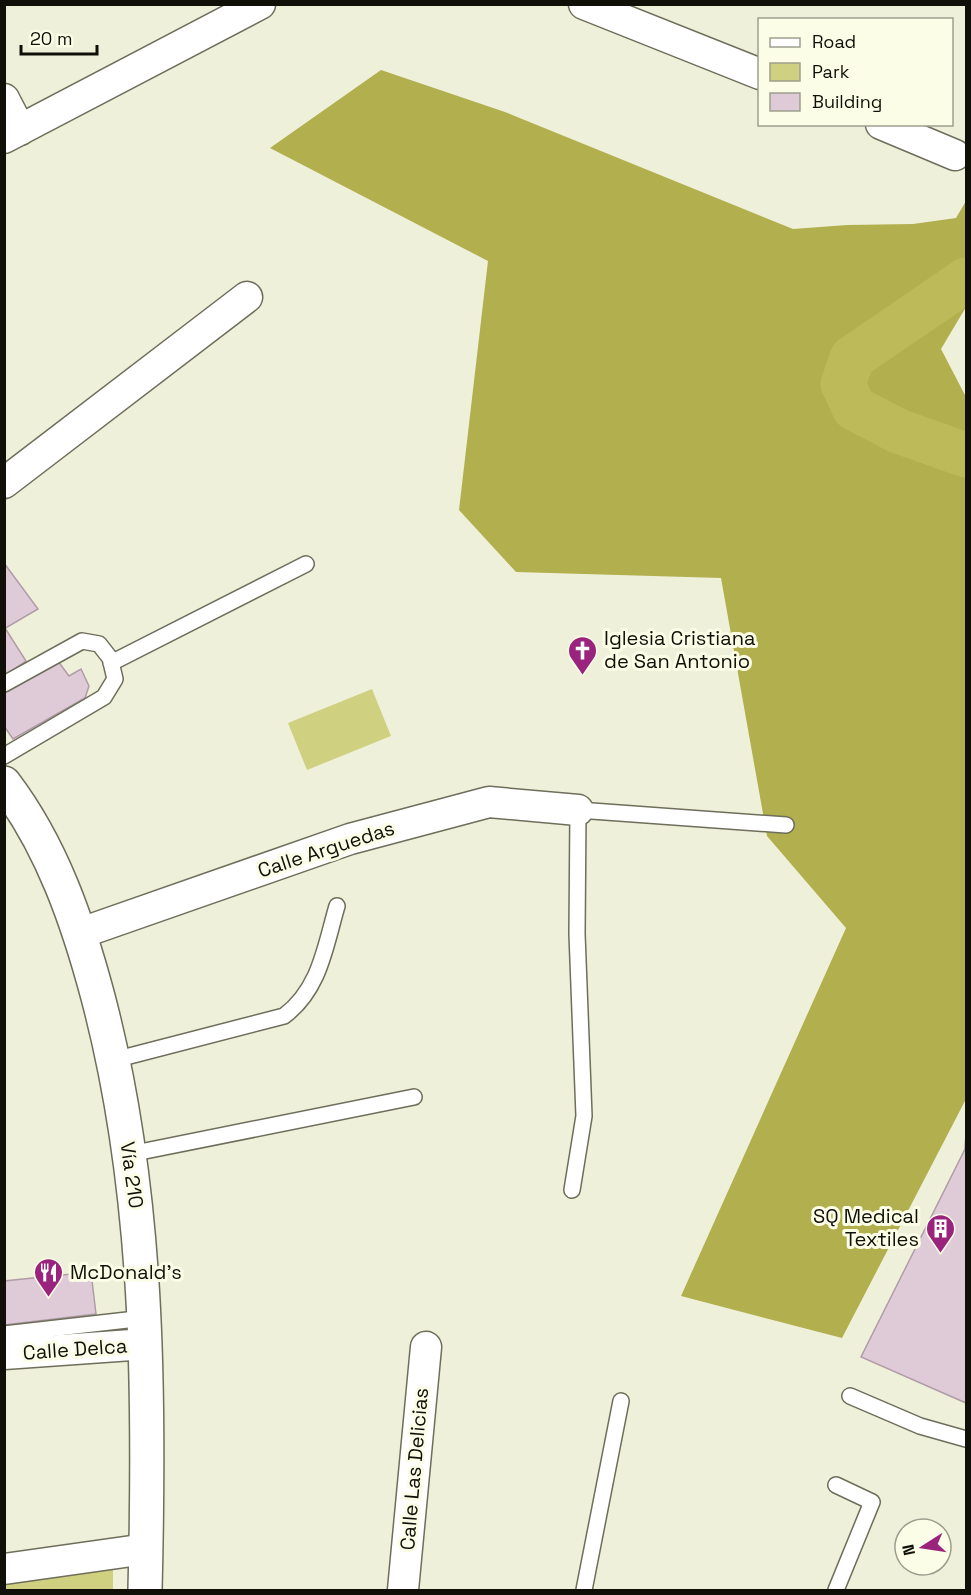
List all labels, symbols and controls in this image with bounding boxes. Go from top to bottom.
scale bar [21,18,98,56]
legend [758,18,953,126]
text: 20 m [30,27,73,50]
text: Road [812,30,856,53]
text: Park [812,60,850,83]
text: Building [812,90,882,113]
place label: Iglesia Cristiana de San Antonio [604,625,756,674]
church icon: Iglesia Cristiana de San Antonio [567,634,599,676]
street label: Calle Arguedas [254,815,398,883]
street label: Vía 210 [114,1140,150,1210]
place label: SQ Medical Textiles [813,1203,919,1252]
building icon: SQ Medical Textiles [924,1212,956,1254]
restaurant icon: McDonald's [33,1256,65,1298]
place label: McDonald's [70,1259,182,1285]
street label: Calle Delca [22,1332,128,1366]
street label: Calle Las Delicias [394,1387,434,1551]
north arrow [893,1517,953,1577]
text: N [897,1543,920,1557]

